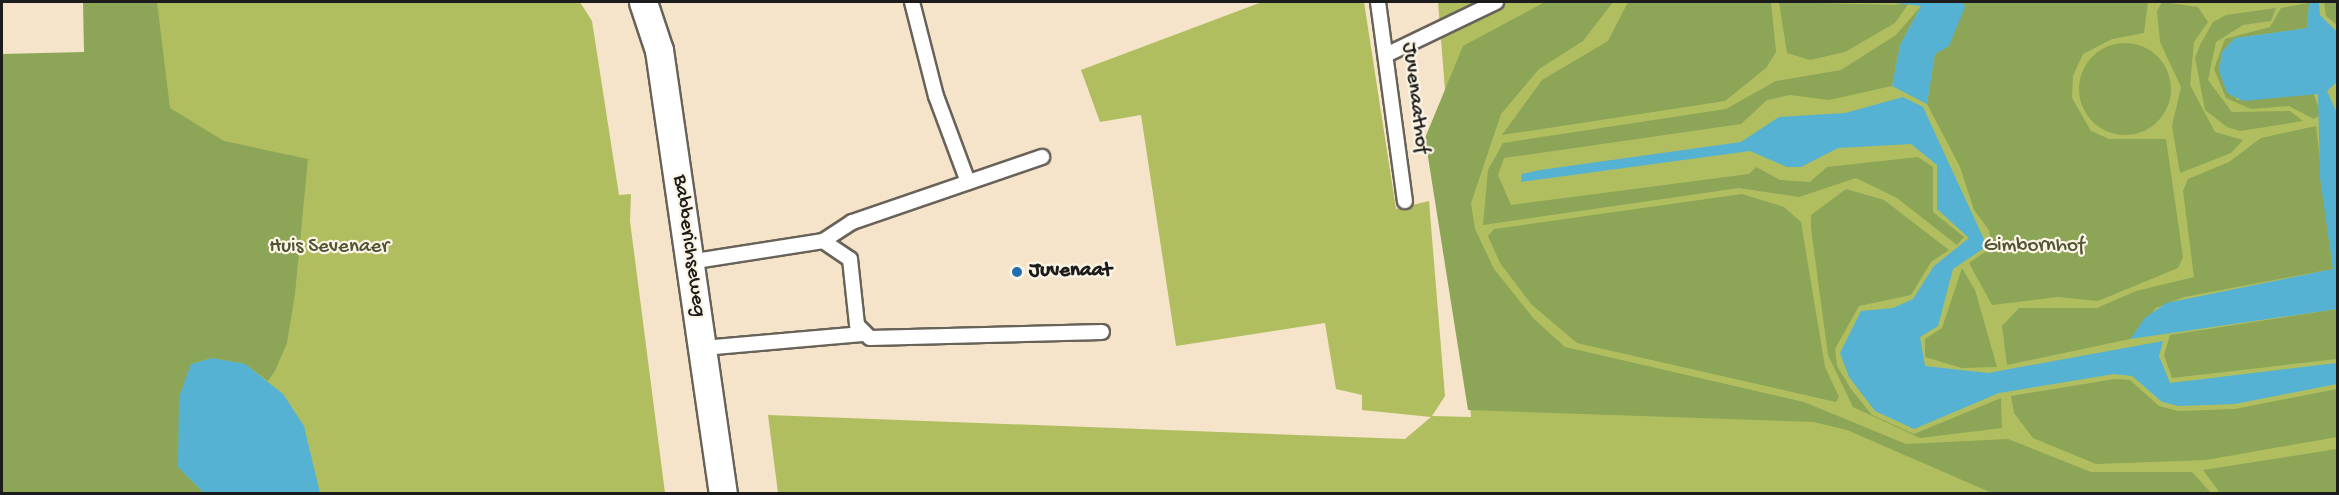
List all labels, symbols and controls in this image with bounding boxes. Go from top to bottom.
street label: Juvenaathof [1395,41,1433,155]
street label: Babberichseweg [666,173,710,319]
park label: Gimbornhof [1984,234,2084,260]
park label: Huis Sevenaer [269,235,389,261]
place label: Juvenaat [1029,259,1112,285]
marker: Juvenaat [1010,265,1024,279]

